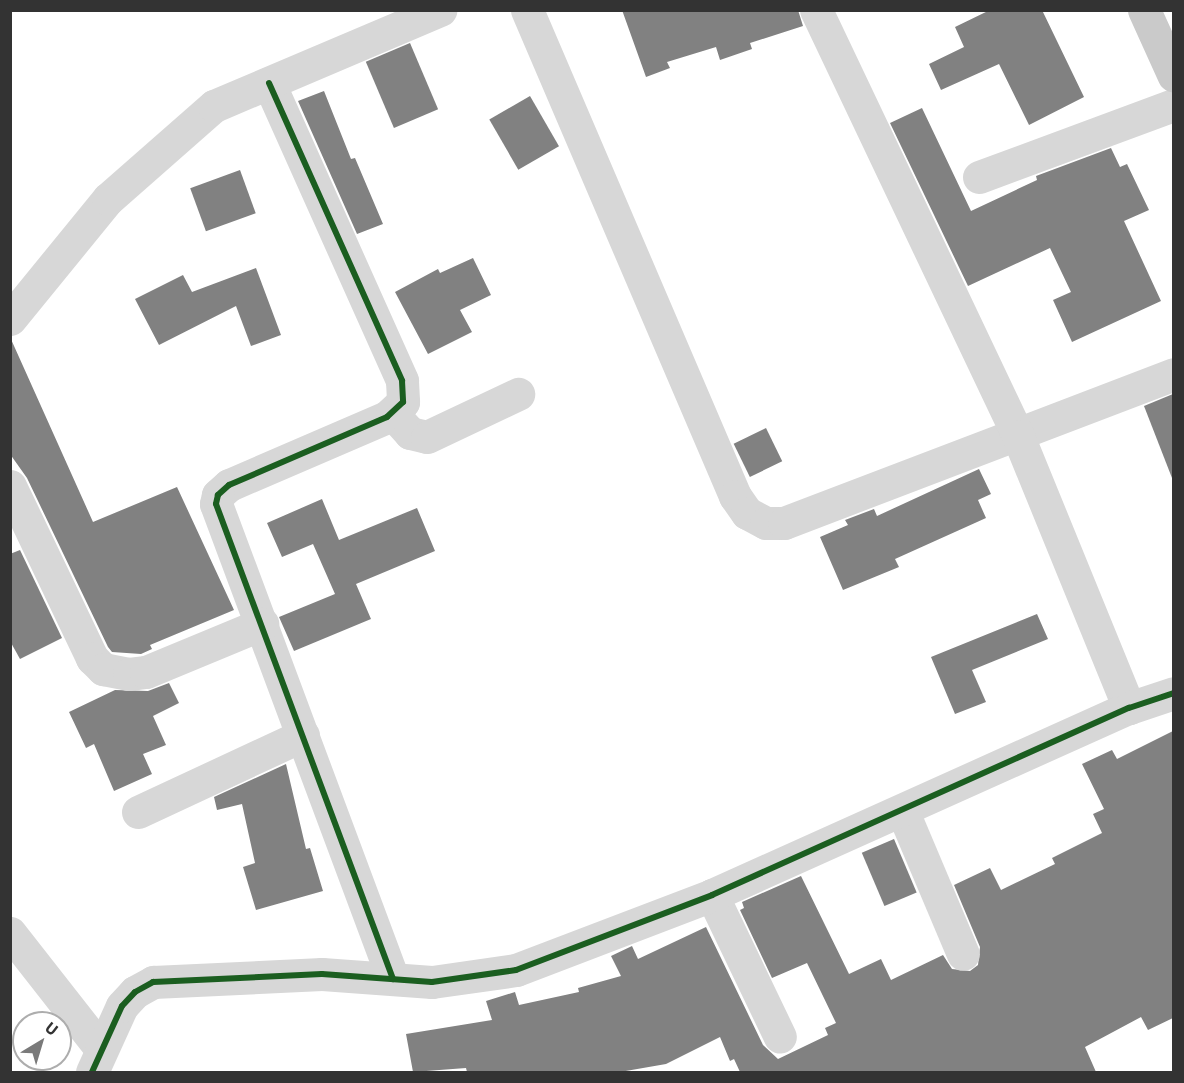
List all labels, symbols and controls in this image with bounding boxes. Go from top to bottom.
north arrow [12,1011,72,1071]
text: U [41,1017,62,1040]

